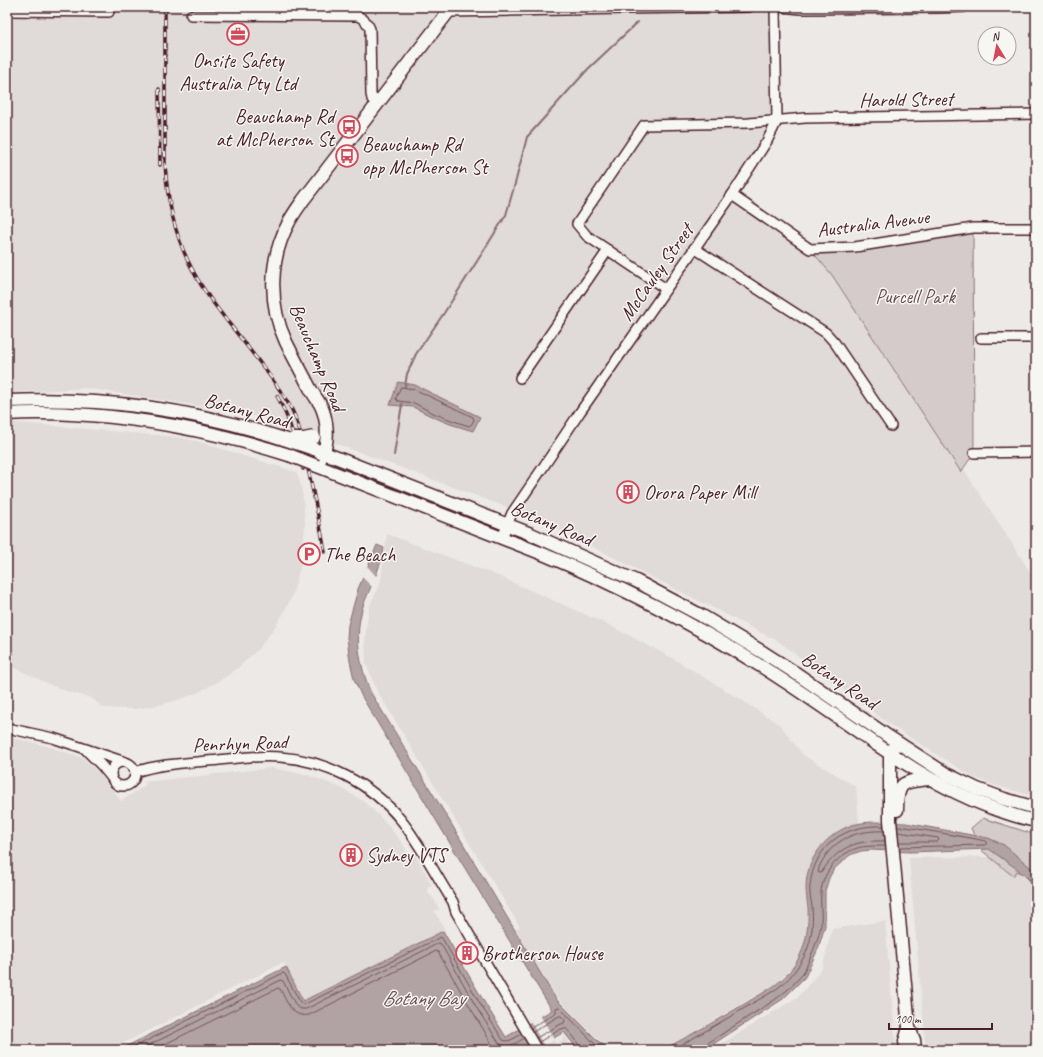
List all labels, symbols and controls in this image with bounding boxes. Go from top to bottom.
office icon: Onsite Safety Australia Pty Ltd [225,21,251,47]
north arrow [977,26,1017,66]
text: N [991,28,1002,44]
place label: Onsite Safety Australia Pty Ltd [179,48,300,96]
street label: Harold Street [859,86,957,113]
place label: Beauchamp Rd at McPherson St [216,104,337,152]
bus stop icon: Beauchamp Rd at McPherson St [336,114,362,140]
place label: Beauchamp Rd opp McPherson St [362,132,490,180]
bus stop icon: Beauchamp Rd opp McPherson St [334,143,360,169]
street label: Australia Avenue [816,204,932,243]
street label: McCauley Street [614,216,701,325]
park label: Purcell Park [875,284,956,309]
street label: Beauchamp Road [284,300,353,418]
street label: Botany Road [202,387,295,435]
building icon: Orora Paper Mill [615,479,641,505]
place label: Orora Paper Mill [644,480,760,505]
street label: Botany Road [507,495,600,553]
parking icon: The Beach [296,541,322,567]
place label: The Beach [324,542,396,567]
street label: Botany Road [797,646,885,717]
street label: Penrhyn Road [192,729,291,758]
building icon: Sydney VTS [338,842,364,868]
place label: Sydney VTS [366,843,450,868]
building icon: Brotherson House [454,940,480,966]
place label: Brotherson House [482,941,604,966]
water label: Botany Bay [382,985,468,1011]
scale bar [889,1005,992,1031]
text: 100 m [895,1011,922,1027]

